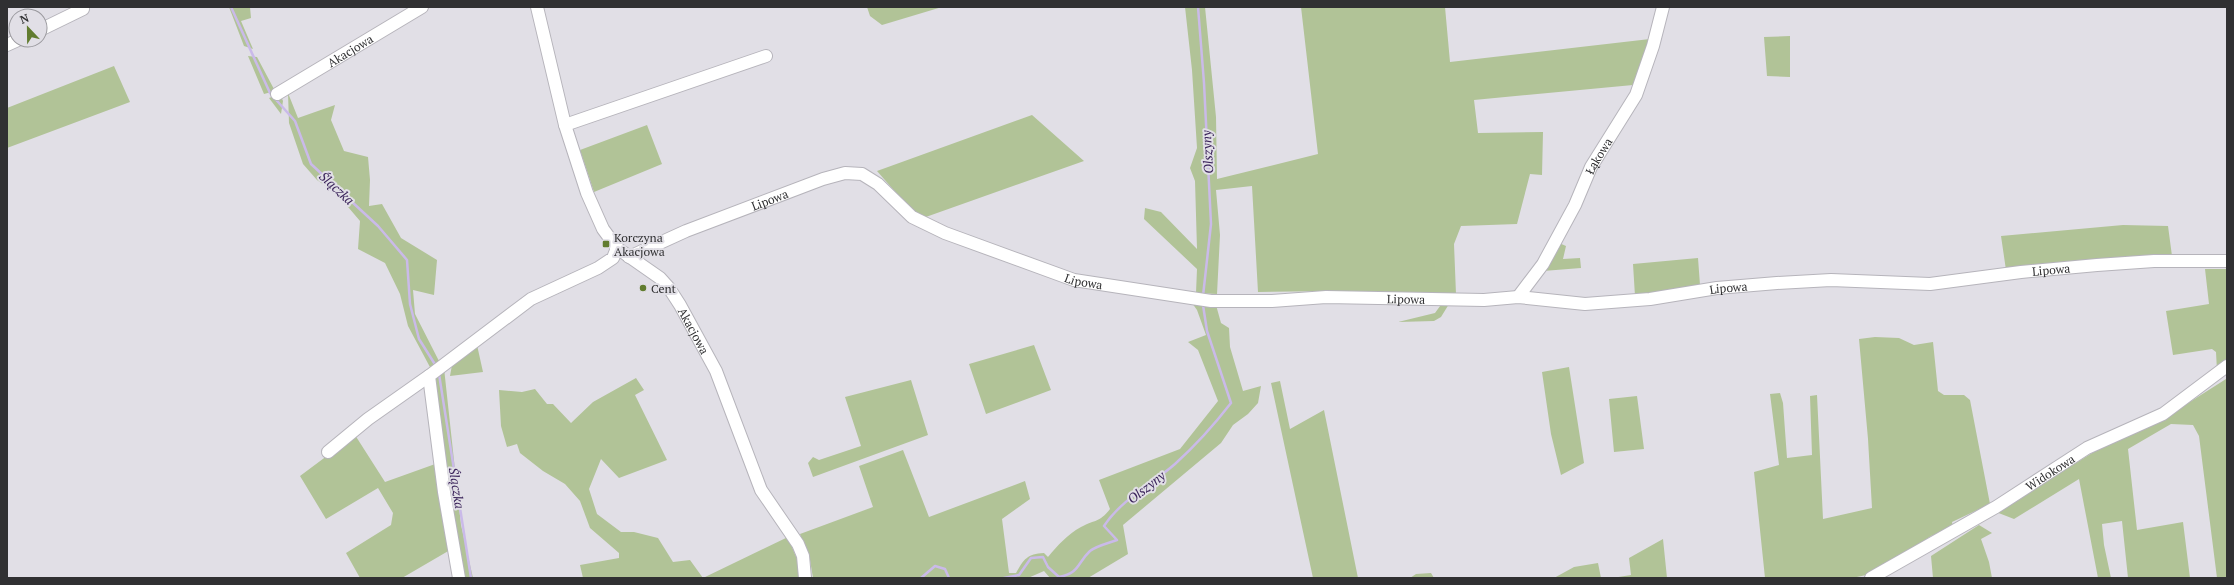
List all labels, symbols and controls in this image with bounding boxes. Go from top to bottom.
north arrow [8,8,48,48]
text: N [18,10,31,27]
street label: Akacjowa [324,31,376,70]
water label: Olszyny [1197,129,1217,174]
street label: Łąkowa [1581,135,1615,176]
water label: Ślączka [316,167,358,209]
street label: Lipowa [749,185,790,213]
place label: Korczyna Akacjowa [614,230,665,259]
marker: Korczyna Akacjowa [601,239,611,249]
street label: Lipowa [2031,260,2071,278]
street label: Lipowa [1063,270,1104,292]
street label: Lipowa [1708,278,1748,297]
place label: Cent [651,281,677,296]
marker: Cent [638,283,648,293]
street label: Lipowa [1387,291,1425,306]
street label: Akacjowa [675,305,713,356]
street label: Widokowa [2023,451,2077,493]
water label: Ślączka [445,466,469,510]
water label: Olszyny [1123,466,1170,507]

